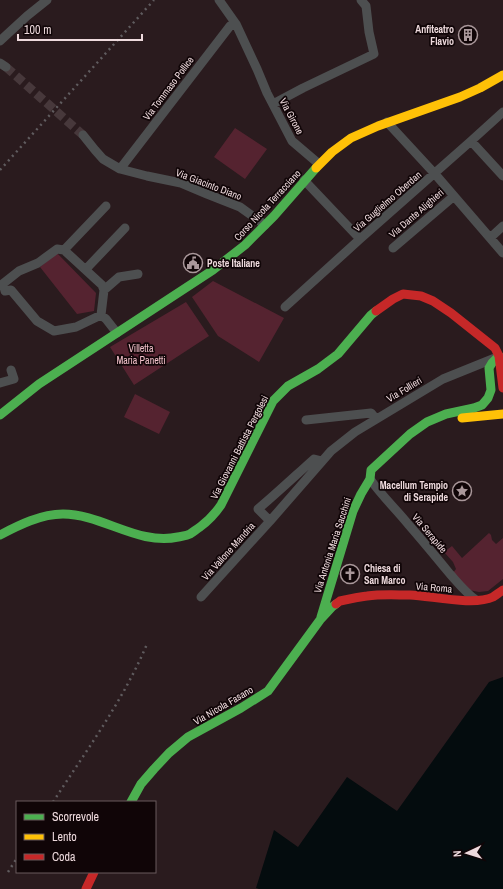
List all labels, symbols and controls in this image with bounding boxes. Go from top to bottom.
scale bar [18,16,142,42]
text: 100 m [24,22,51,38]
place label: Anfiteatro Flavio [415,23,454,48]
building icon: Anfiteatro Flavio [457,24,479,46]
street label: Via Tommaso Pollice [140,53,197,123]
street label: Via Girone [277,96,307,137]
street label: Via Giacinto Diano [174,166,244,203]
street label: Corso Nicola Terracciano [231,167,304,244]
street label: Via Guglielmo Oberdan [351,168,424,234]
street label: Via Dante Alighieri [386,186,447,241]
public building icon: Poste Italiane [182,252,204,274]
place label: Poste Italiane [207,257,260,270]
park label: Villetta Maria Panetti [116,342,166,367]
street label: Via Follieri [384,374,424,405]
street label: Via Giovanni Battista Pergolesi [208,393,271,501]
place label: Macellum Tempio di Serapide [380,479,448,504]
place icon: Macellum Tempio di Serapide [451,480,473,502]
street label: Via Antonia Maria Sacchini [311,496,354,595]
street label: Via Serapide [409,511,450,556]
street label: Via Vallone Mandria [199,519,258,583]
place label: Chiesa di San Marco [364,562,405,587]
church icon: Chiesa di San Marco [339,563,361,585]
street label: Via Roma [415,579,453,596]
street label: Via Nicola Fasano [191,683,256,728]
legend [16,801,156,873]
text: Scorrevole [52,809,99,825]
text: Lento [52,829,77,845]
north arrow [447,833,487,873]
text: Coda [52,849,76,865]
text: N [450,850,464,857]

